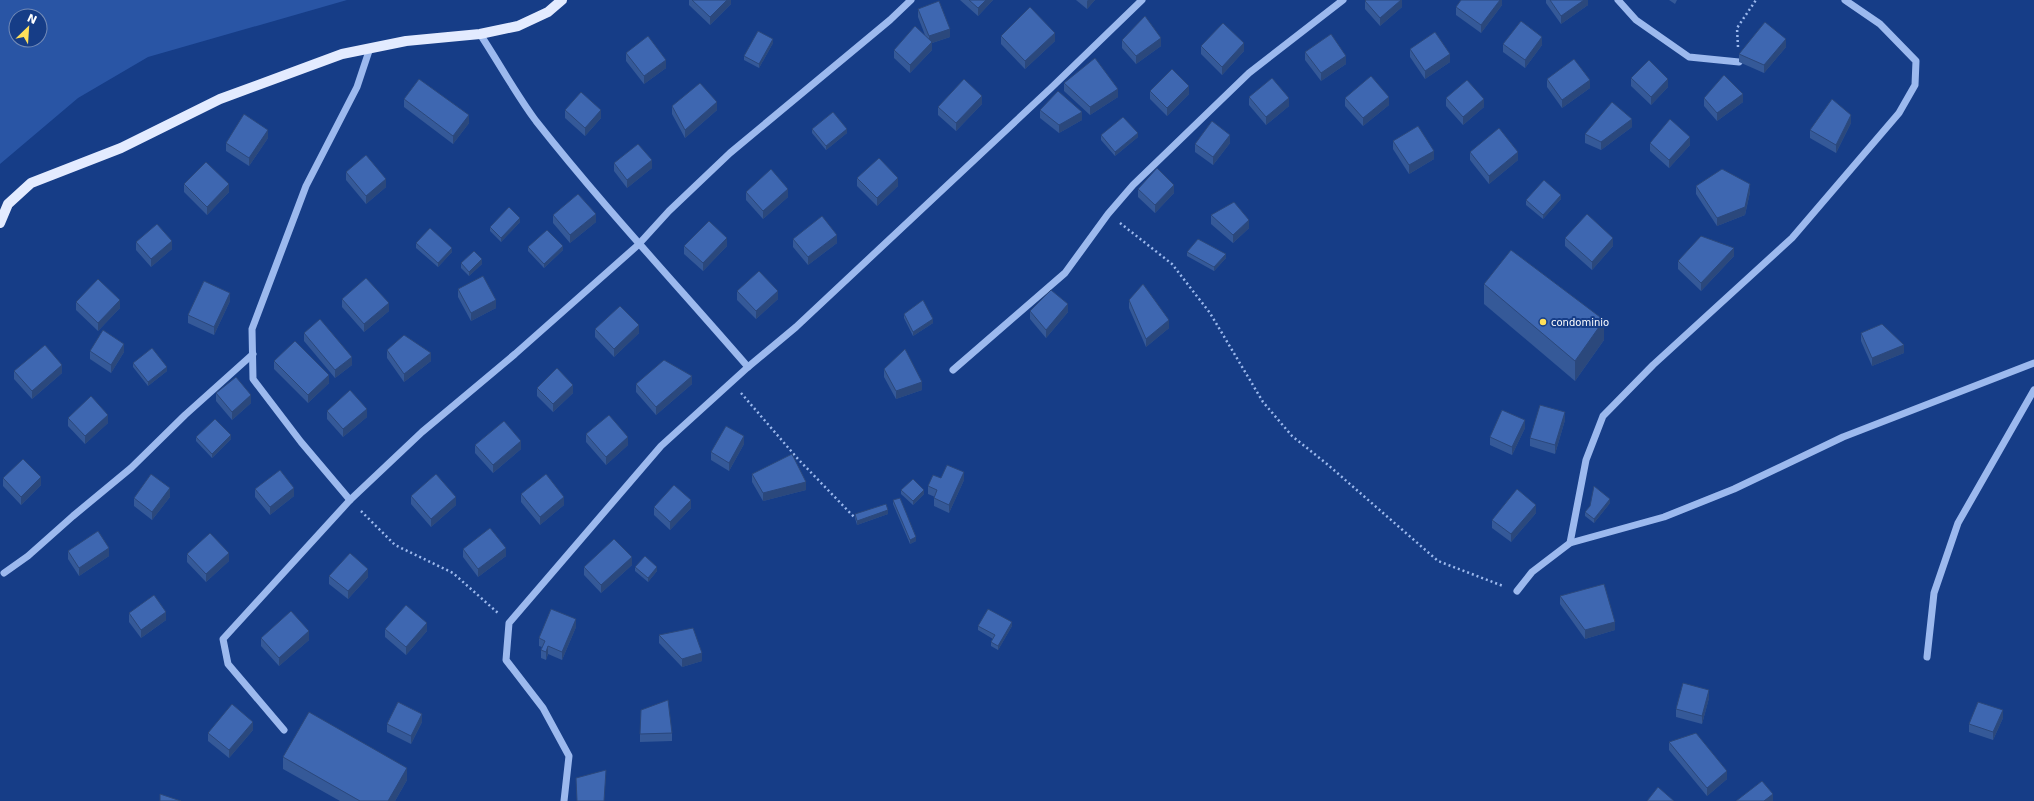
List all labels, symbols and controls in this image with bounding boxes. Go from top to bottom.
north arrow [8,8,48,48]
text: N [25,12,39,27]
marker: condominio [1538,317,1548,327]
place label: condominio [1551,317,1609,328]

